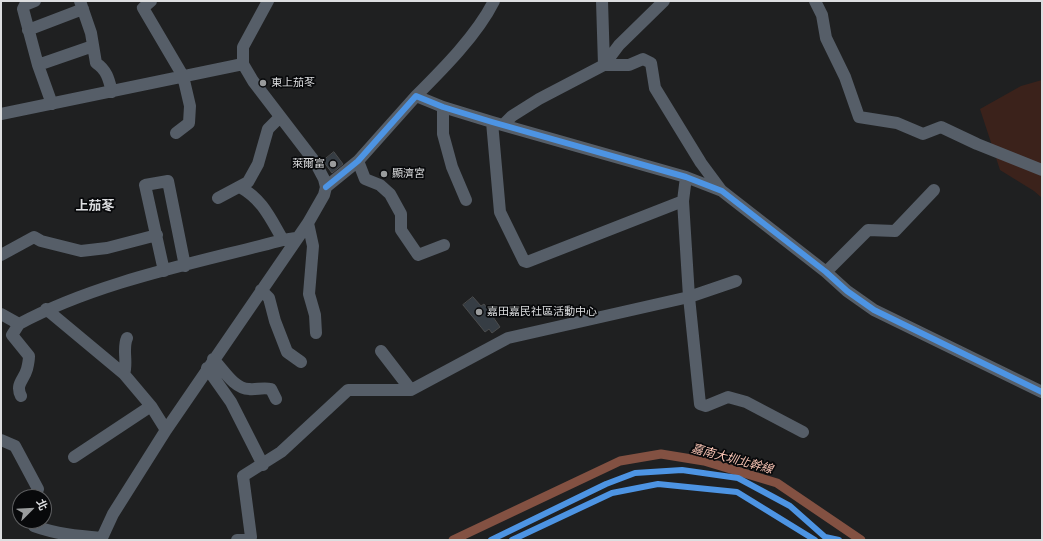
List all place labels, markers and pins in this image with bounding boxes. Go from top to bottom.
place label: 東上茄苳 [271,76,315,90]
marker: 東上茄苳 [258,78,268,88]
place label: 萊爾富 [292,157,325,171]
marker: 萊爾富 [328,159,338,169]
place label: 顯濟宮 [392,167,425,181]
marker: 顯濟宮 [379,169,389,179]
place label: 嘉田嘉民社區活動中心 [487,305,597,319]
marker: 嘉田嘉民社區活動中心 [474,307,484,317]

